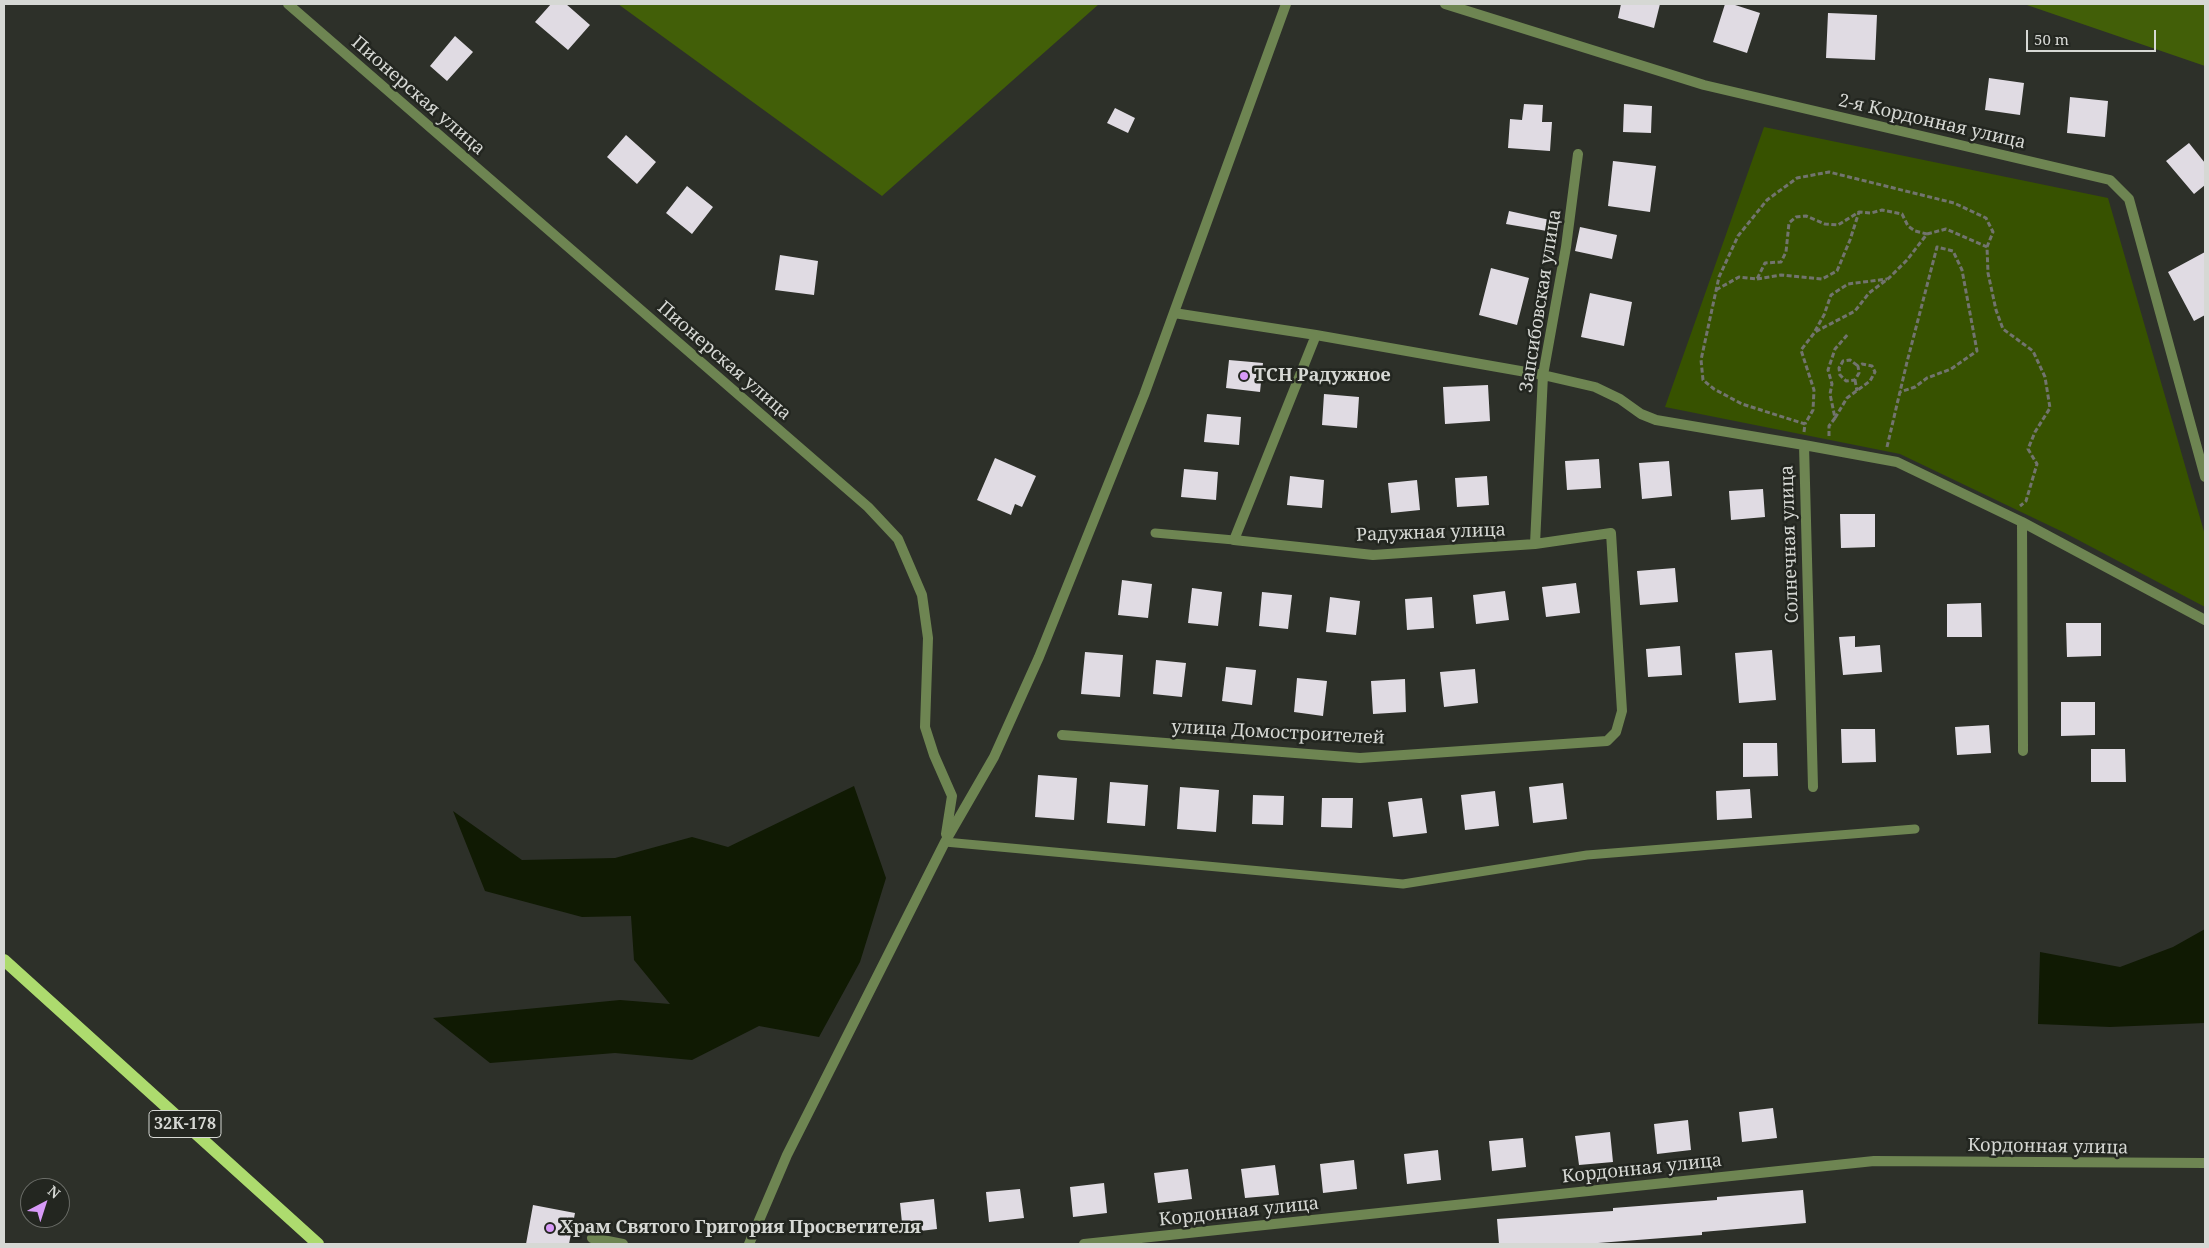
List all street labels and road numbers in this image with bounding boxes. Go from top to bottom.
street label: Пионерская улица [347,32,489,160]
street label: 2-я Кордонная улица [1836,90,2028,154]
street label: Запсибовская улица [1516,208,1566,394]
street label: Пионерская улица [653,297,795,425]
street label: Солнечная улица [1776,464,1804,624]
street label: Радужная улица [1356,520,1506,546]
street label: улица Домостроителей [1171,717,1385,749]
road number: 32К-178 [149,1110,221,1138]
street label: Кордонная улица [1967,1135,2129,1159]
street label: Кордонная улица [1561,1150,1723,1188]
street label: Кордонная улица [1158,1193,1320,1231]

